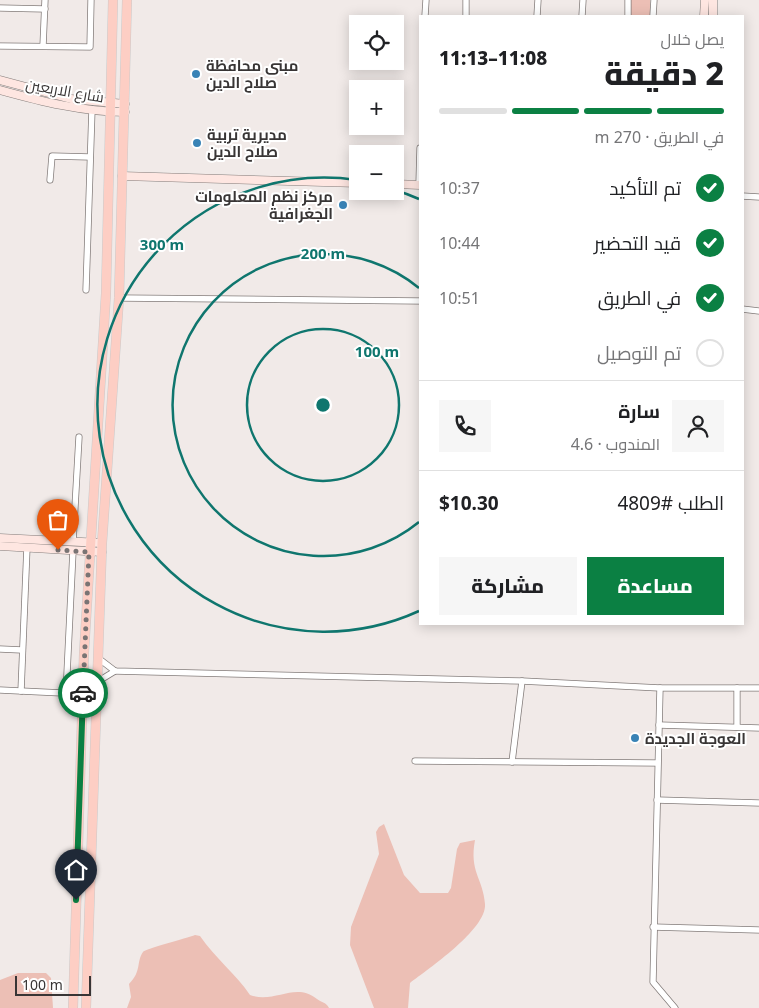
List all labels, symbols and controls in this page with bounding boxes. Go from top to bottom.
map controls [349,15,404,200]
button: locate [349,15,404,70]
text: يصل خلال [660,28,724,50]
text: 11:08–11:13 [439,45,547,71]
text: 2 دقيقة [604,51,724,94]
place label: مبنى محافظة صلاح الدين [206,55,298,93]
marker: مبنى محافظة صلاح الدين [190,68,202,80]
street label: شارع الاربعين [24,73,106,109]
button: + [349,80,404,135]
place label: مديرية تربية صلاح الدين [207,124,287,162]
text: في الطريق · 270 m [595,126,724,148]
marker: مديرية تربية صلاح الدين [191,137,203,149]
button: − [349,145,404,200]
icon: check [696,174,724,202]
text: تم التأكيد [609,175,681,201]
text: 10:37 [439,177,480,199]
place label: مركز نظم المعلومات الجغرافية [195,186,333,223]
marker: مركز نظم المعلومات الجغرافية [337,199,349,211]
icon: check [696,229,724,257]
text: قيد التحضير [594,230,681,256]
text: 10:44 [439,232,480,254]
text: 300 m [140,234,184,254]
text: 200 m [301,243,345,263]
icon: check [696,284,724,312]
text: في الطريق [598,285,681,311]
text: 10:51 [439,287,480,309]
text: تم التوصيل [597,340,681,366]
text: 100 m [355,341,399,361]
centre of rings [314,396,332,414]
text: سارة [618,398,660,424]
button: phone [439,400,491,452]
button: person [672,400,724,452]
text: المندوب · 4.6 [571,433,660,455]
text: $10.30 [439,490,499,516]
text: الطلب #4809 [617,490,724,516]
pin [37,499,79,550]
icon: bag [44,506,72,534]
button: مشاركة [439,557,577,615]
button: مساعدة [587,557,724,615]
courier [58,668,108,718]
icon: car [69,679,97,707]
place label: العوجة الجديدة [645,728,746,748]
marker: العوجة الجديدة [629,732,641,744]
pin [55,849,97,900]
icon: home [62,856,90,884]
scale bar [15,973,91,996]
text: 100 m [22,975,63,994]

